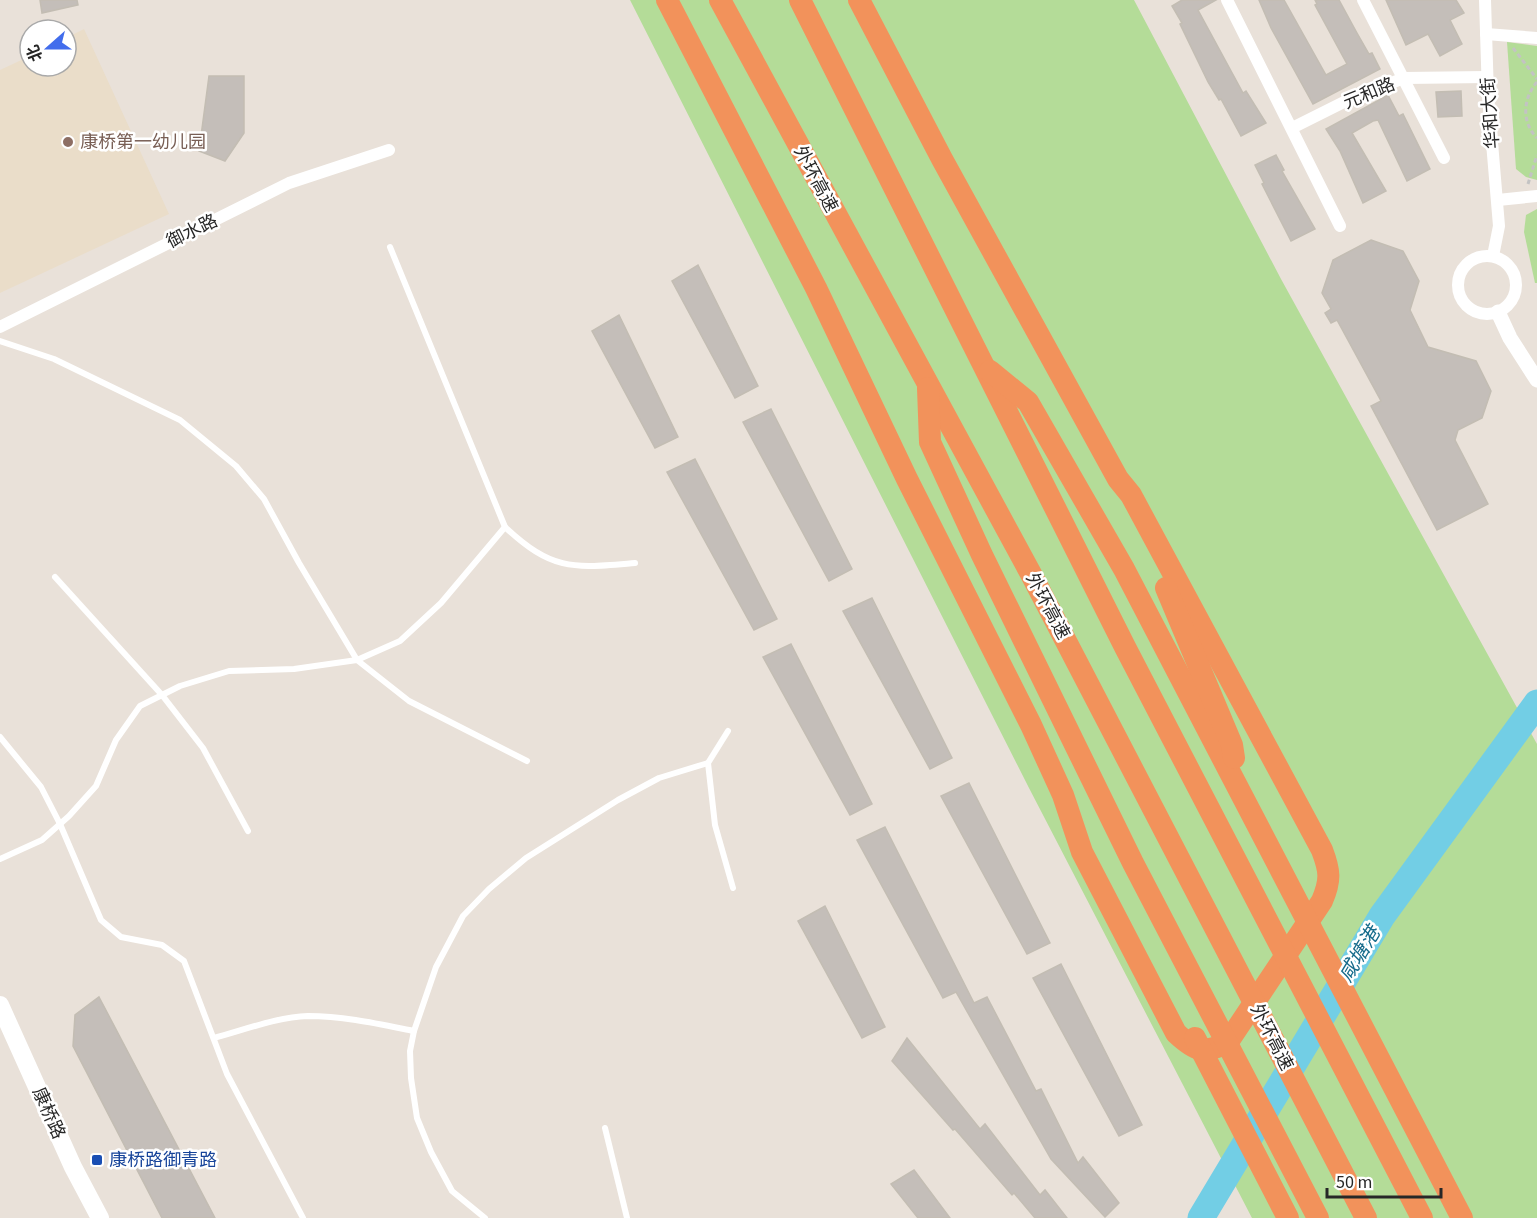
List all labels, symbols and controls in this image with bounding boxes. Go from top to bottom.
north arrow [18,18,78,78]
text: 北 [22,42,48,64]
street label: 元和路 [1339,72,1399,115]
street label: 华和大街 [1476,76,1505,150]
place label: 康桥第一幼儿园 [80,130,206,155]
marker: 康桥第一幼儿园 [61,135,75,149]
street label: 外环高速 [788,142,843,217]
street label: 御水路 [162,208,222,255]
street label: 外环高速 [1020,569,1075,644]
water label: 咸塘港 [1332,919,1389,987]
street label: 外环高速 [1244,999,1299,1075]
street label: 康桥路 [26,1083,71,1143]
place label: 康桥路御青路 [109,1148,217,1173]
marker: 康桥路御青路 [90,1153,104,1167]
scale bar [1327,1161,1441,1199]
text: 50 m [1336,1170,1372,1195]

